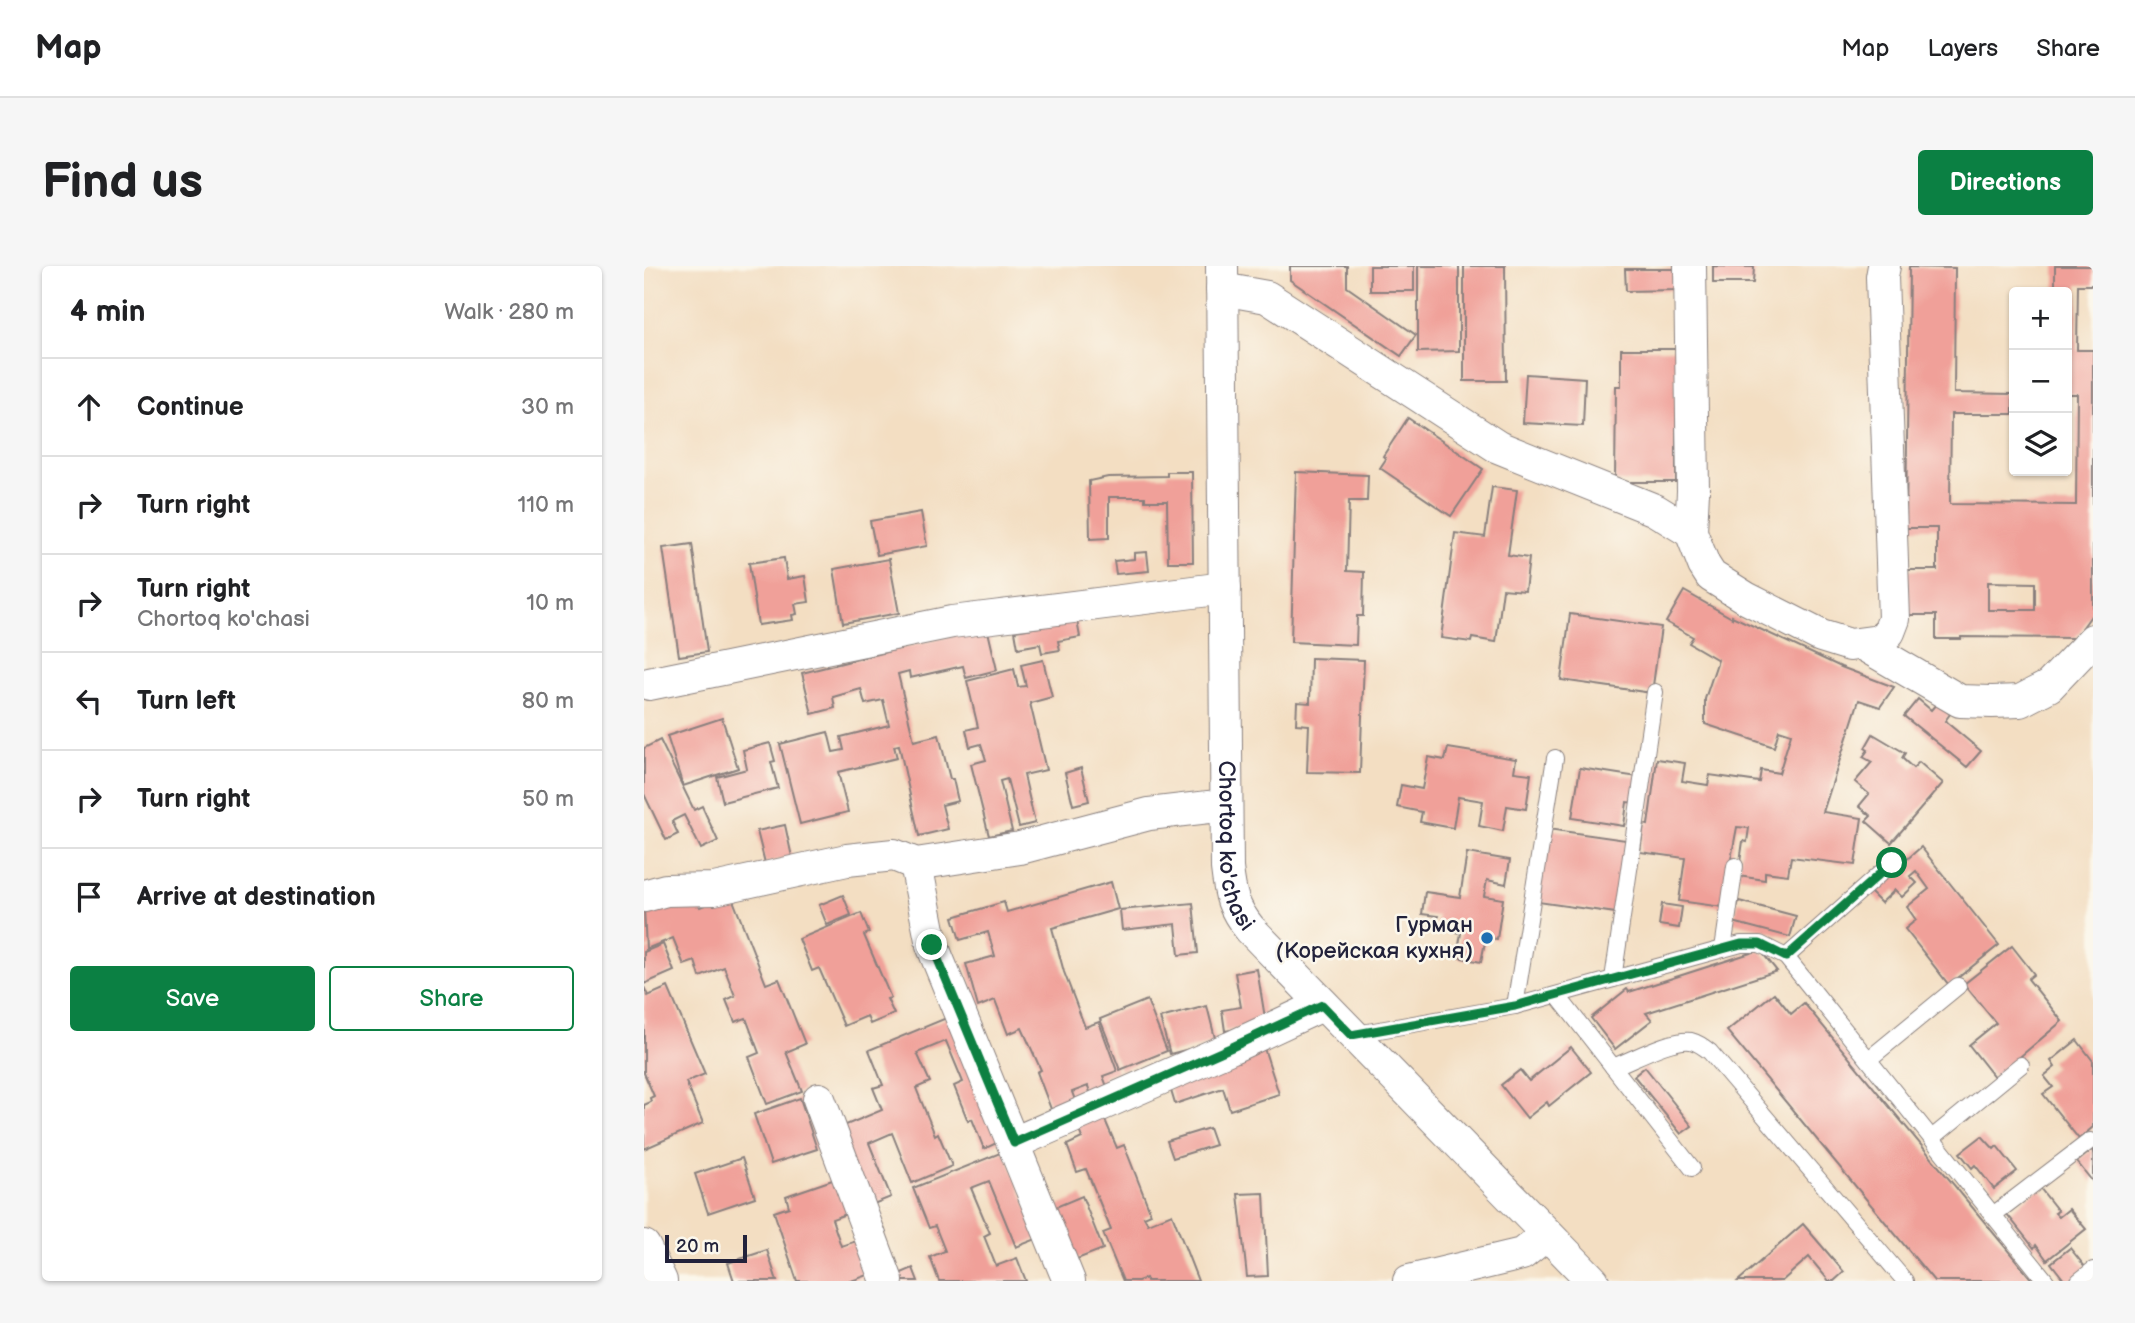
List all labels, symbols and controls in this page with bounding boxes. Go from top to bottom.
text: Map [35,28,101,68]
text: Map [1841,34,1889,63]
text: Layers [1927,34,1998,63]
text: Share [2036,34,2100,63]
button: Directions [1918,150,2093,215]
text: Find us [42,153,203,212]
map controls [2009,287,2072,476]
button: + [2009,287,2072,350]
text: 4 min [70,294,145,330]
text: Walk · 280 m [444,298,574,326]
button: − [2009,350,2072,413]
icon: ahead [70,388,108,426]
text: Continue [137,392,244,423]
text: 30 m [521,393,574,421]
button: layers [2009,413,2072,476]
icon: right [70,486,108,524]
text: Turn right [137,490,250,521]
text: 110 m [517,491,574,519]
text: Turn right [137,574,250,605]
icon: right [70,584,108,622]
text: 10 m [526,589,574,617]
text: Chortoq ko'chasi [137,605,310,633]
icon: left [70,682,108,720]
text: Turn left [137,686,236,717]
text: 80 m [522,687,574,715]
street label: Chortoq ko'chasi [1212,760,1260,937]
icon: right [70,780,108,818]
text: Turn right [137,784,250,815]
text: 50 m [522,785,574,813]
route start [1876,847,1907,878]
icon: arrive [70,878,108,916]
text: Arrive at destination [137,882,376,913]
place label: Гурман (Корейская кухня) [1276,911,1473,965]
route end [916,929,947,960]
marker: Гурман (Корейская кухня) [1479,930,1495,946]
button: Save [70,966,315,1031]
button: Share [329,966,574,1031]
scale bar [665,1232,747,1264]
text: 20 m [676,1235,719,1258]

